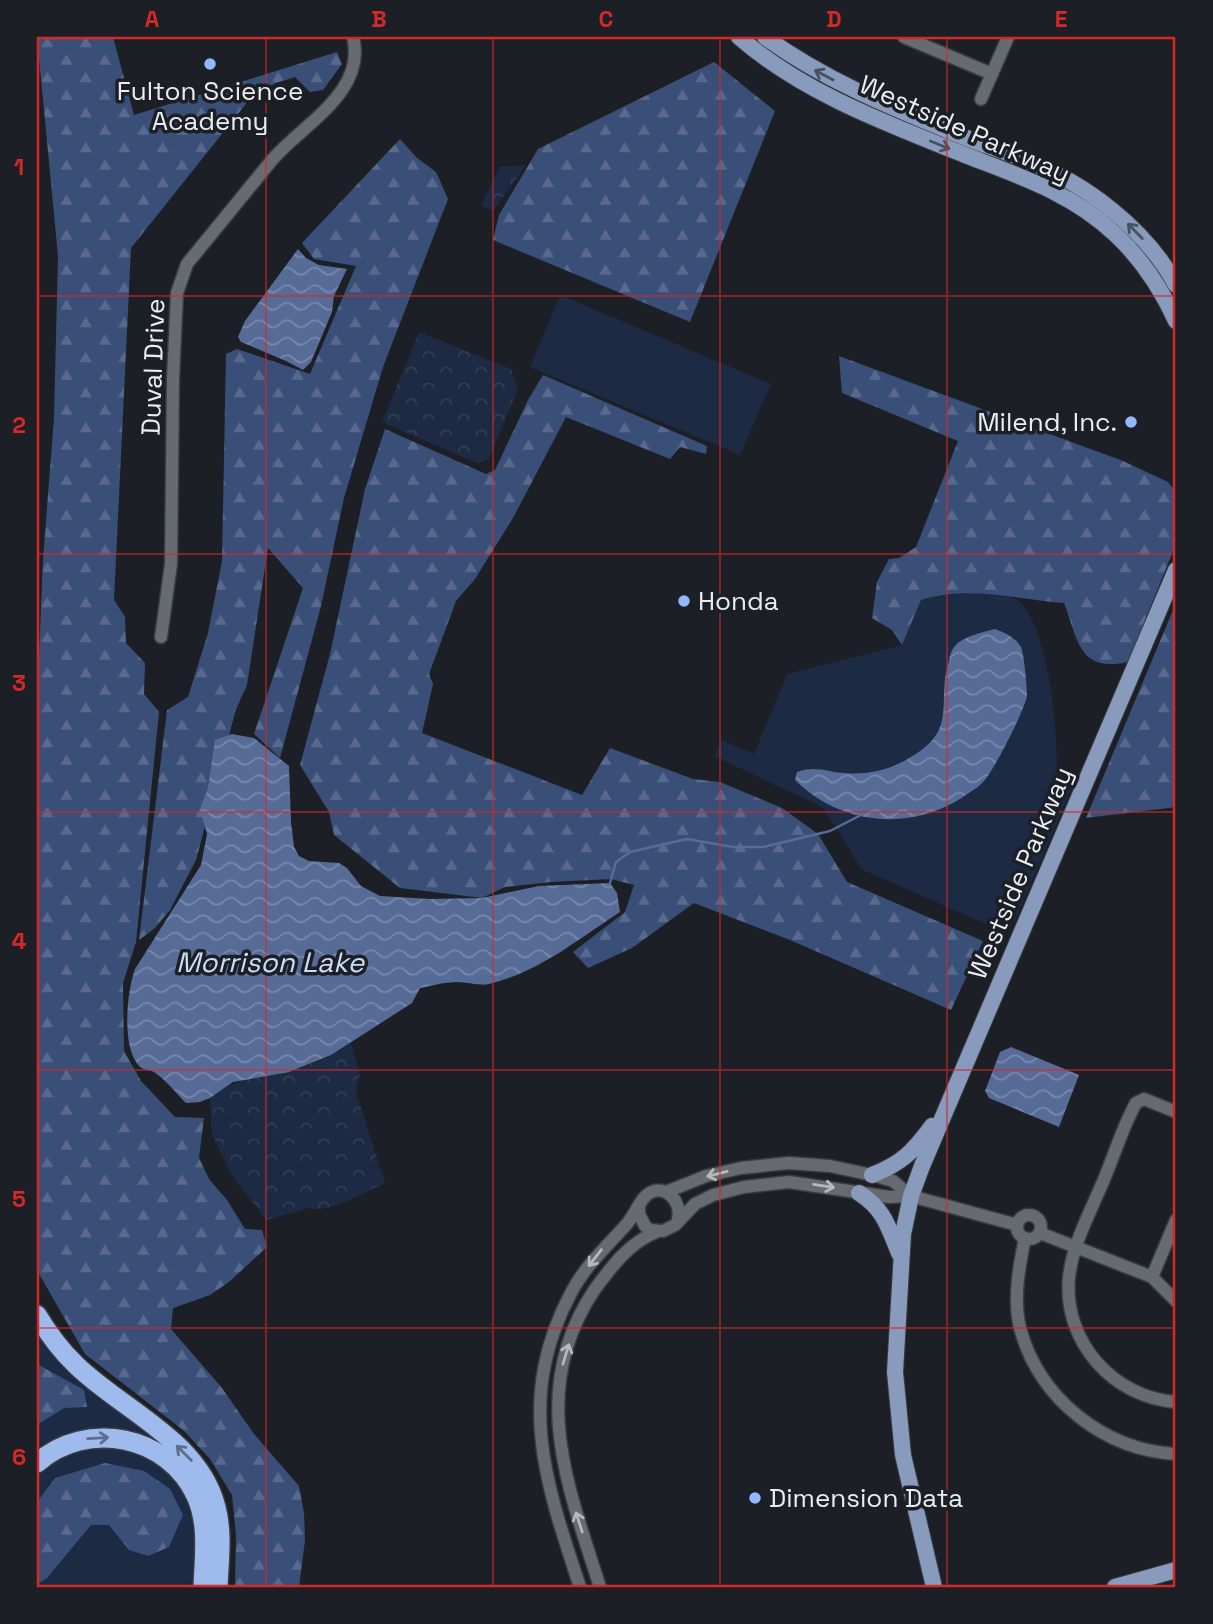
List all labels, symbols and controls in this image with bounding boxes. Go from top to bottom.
text: A [145,4,160,34]
text: B [371,4,387,34]
text: C [599,4,613,34]
text: D [826,4,842,34]
text: E [1055,4,1067,34]
marker: Fulton Science Academy [202,56,218,72]
one-way arrow [814,67,835,81]
street label: Westside Parkway [854,67,1076,191]
place label: Fulton Science Academy [117,74,303,138]
one-way arrow [929,139,951,152]
text: 1 [14,152,24,182]
one-way arrow [1126,223,1143,240]
street label: Duval Drive [134,298,172,436]
place label: Milend, Inc. [977,405,1117,439]
text: 2 [12,410,26,440]
marker: Milend, Inc. [1123,414,1139,430]
place label: Honda [698,584,779,618]
marker: Honda [676,593,692,609]
text: 3 [12,668,26,698]
street label: Westside Parkway [960,762,1080,984]
text: 4 [12,926,27,956]
water label: Morrison Lake [176,944,366,980]
one-way arrow [706,1168,729,1181]
one-way arrow [812,1180,835,1193]
text: 5 [12,1184,26,1214]
one-way arrow [587,1249,602,1267]
one-way arrow [561,1344,574,1366]
one-way arrow [87,1431,110,1444]
text: 6 [12,1442,26,1472]
one-way arrow [175,1444,192,1461]
place label: Dimension Data [769,1481,963,1515]
marker: Dimension Data [747,1490,763,1506]
one-way arrow [572,1512,584,1534]

